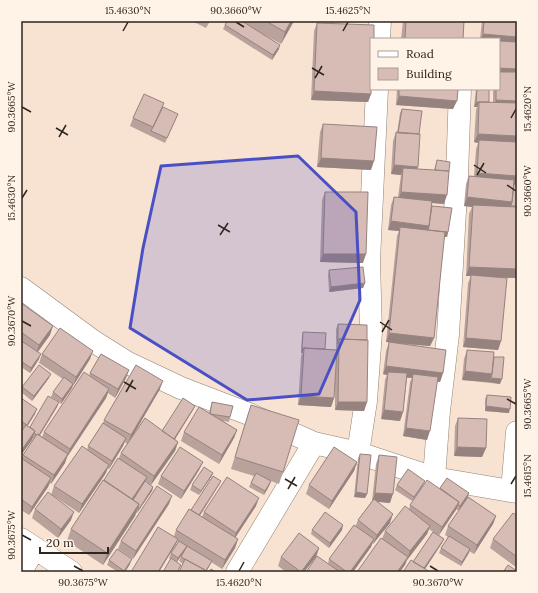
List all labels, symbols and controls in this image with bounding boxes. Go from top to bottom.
text: 15.4630°N [105,4,151,17]
text: 90.3660°W [210,4,263,17]
text: 15.4625°N [325,4,371,17]
legend [370,38,500,90]
text: Road [406,46,434,61]
text: Building [406,66,452,81]
text: 90.3665°W [5,81,18,132]
text: 15.4620°N [521,86,534,132]
text: 90.3660°W [521,164,534,217]
text: 15.4630°N [5,175,18,221]
text: 90.3670°W [5,295,18,346]
text: 90.3665°W [521,378,534,429]
text: 15.4615°N [521,454,534,498]
text: 90.3675°W [5,509,18,560]
scale bar [40,529,108,555]
text: 20 m [46,535,74,550]
text: 90.3675°W [58,576,109,589]
text: 15.4620°N [216,576,262,589]
text: 90.3670°W [413,576,464,589]

